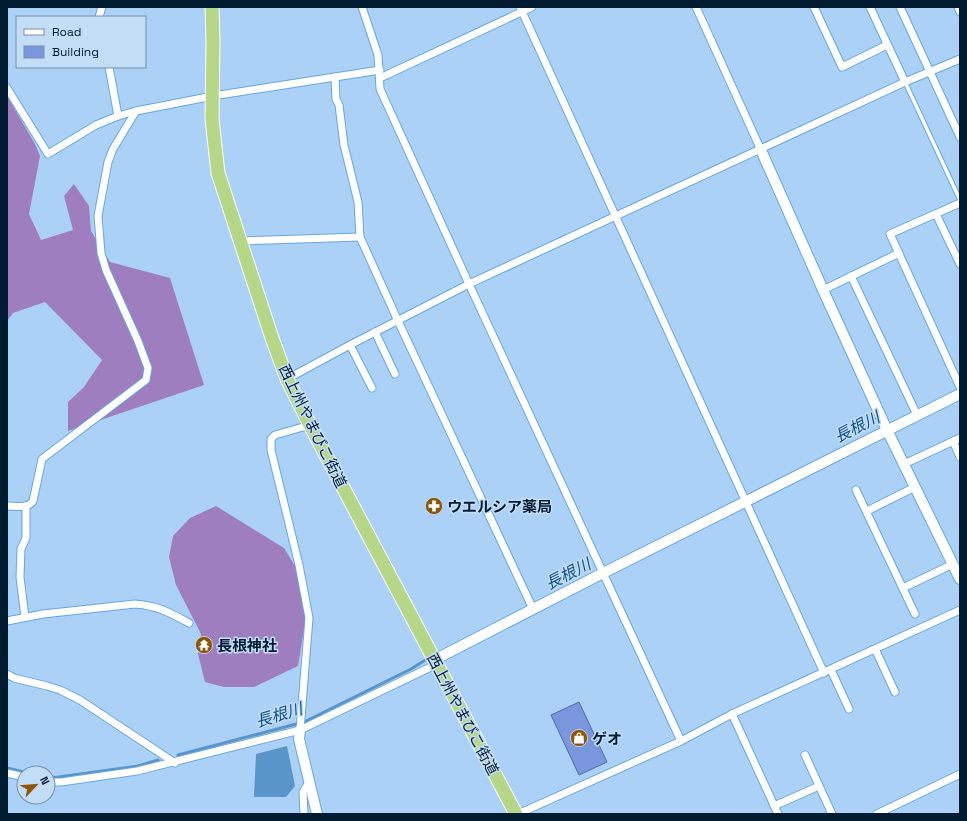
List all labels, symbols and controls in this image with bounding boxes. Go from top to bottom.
legend [16,16,146,68]
text: Road [52,24,81,40]
text: Building [52,44,99,60]
street label: 西上州やまびこ街道 [275,361,351,491]
water label: 長根川 [831,406,885,447]
pharmacy icon: ウエルシア薬局 [424,496,444,516]
place label: ウエルシア薬局 [447,497,552,516]
water label: 長根川 [542,553,596,594]
temple icon: 長根神社 [194,635,214,655]
place label: 長根神社 [217,636,277,655]
street label: 西上州やまびこ街道 [423,650,503,778]
water label: 長根川 [253,697,307,732]
shop icon: ゲオ [569,728,589,748]
place label: ゲオ [592,729,622,748]
north arrow [16,765,56,805]
text: N [37,774,53,787]

